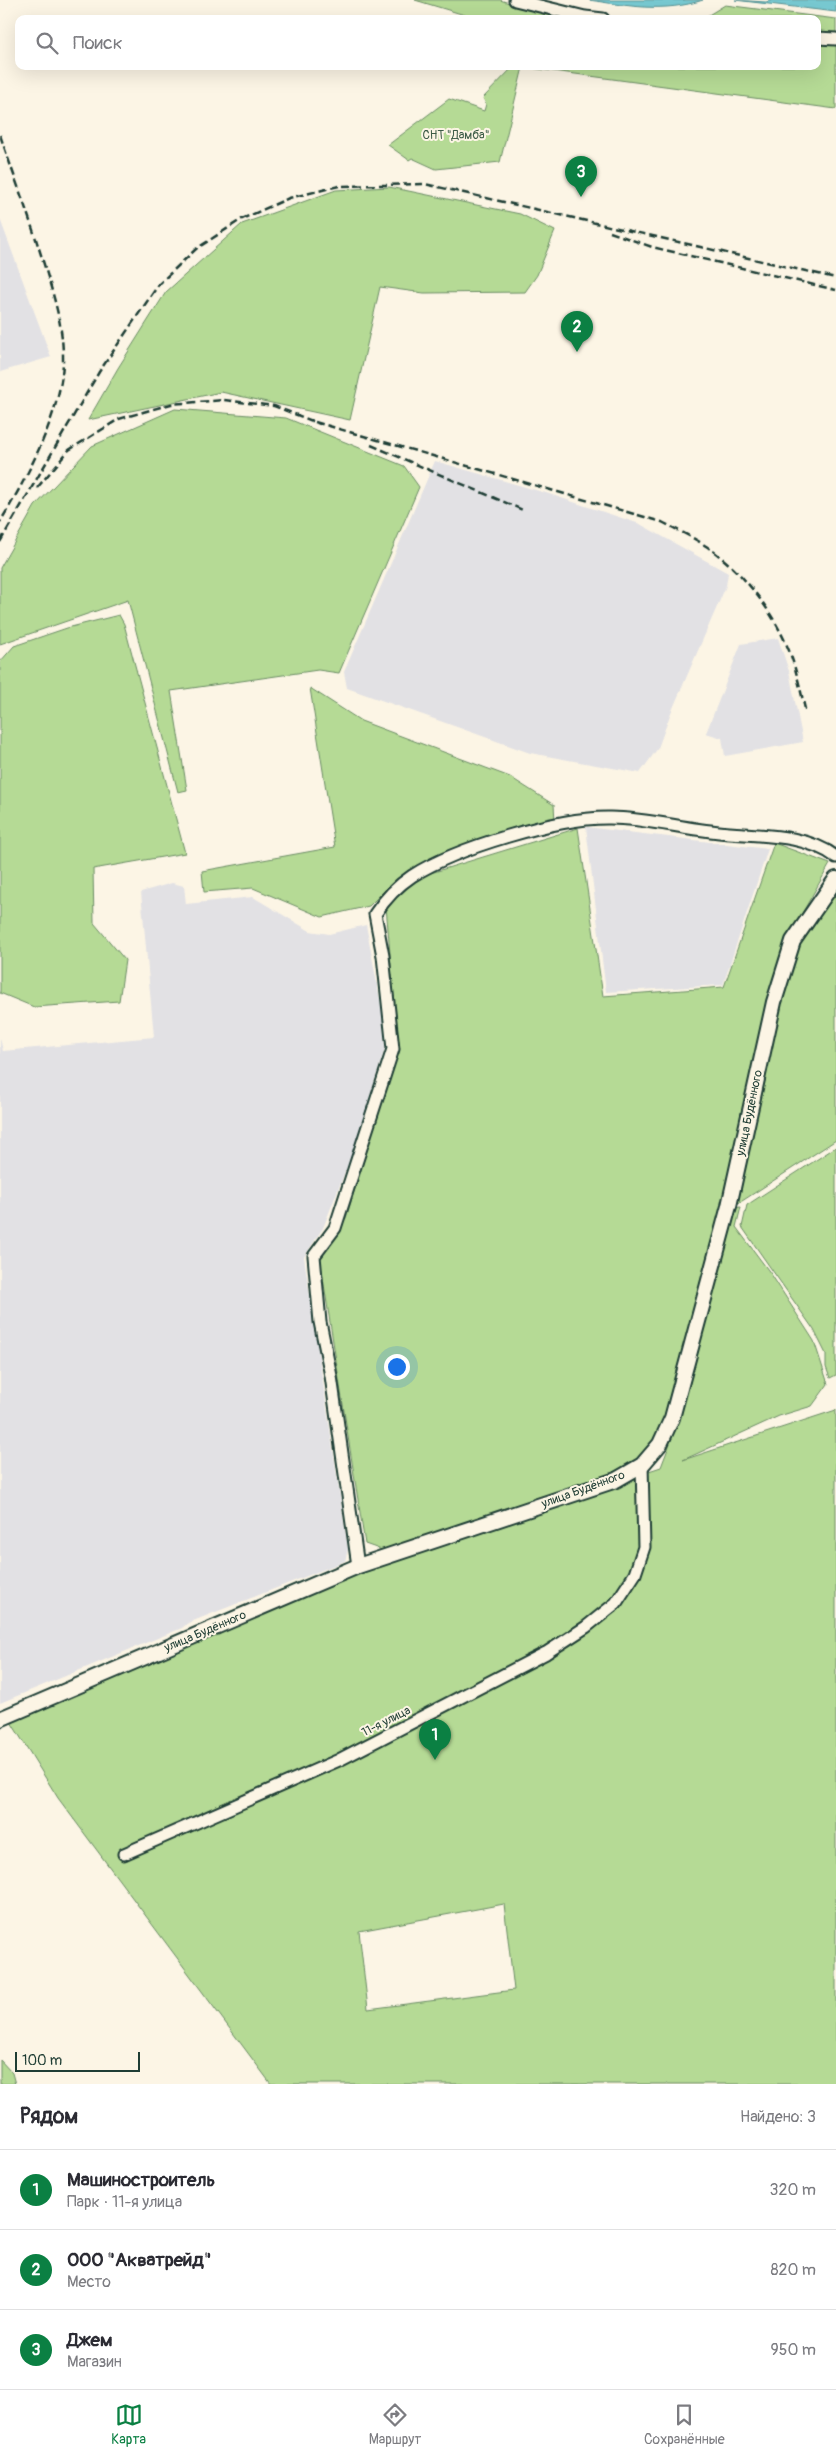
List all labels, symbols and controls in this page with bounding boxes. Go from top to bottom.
search box [15,15,821,70]
icon: search [33,29,61,57]
text: Поиск [73,31,123,55]
park label: СНТ "Дамба" [422,128,490,143]
pin: 3 [565,156,597,197]
pin: 2 [561,311,593,352]
street label: улица Будённого [733,1068,766,1158]
your location [384,1354,410,1380]
street label: улица Будённого [539,1467,627,1512]
street label: улица Будённого [161,1607,249,1656]
street label: 11-я улица [359,1703,413,1740]
pin: 1 [419,1719,451,1760]
scale bar [15,2049,140,2072]
text: 100 m [22,2052,62,2069]
text: Рядом [20,2103,78,2130]
text: Найдено: 3 [740,2107,816,2127]
text: Машиностроитель [67,2168,215,2192]
text: 1 [33,2180,39,2200]
text: 320 m [770,2180,816,2200]
text: Парк · 11-я улица [67,2192,182,2212]
text: ООО "Акватрейд" [67,2248,211,2272]
text: 2 [32,2260,40,2280]
text: 820 m [770,2260,816,2280]
text: Место [67,2272,111,2292]
text: Джем [67,2328,112,2352]
text: 3 [32,2340,40,2360]
text: 950 m [770,2340,816,2360]
text: Магазин [67,2352,122,2372]
tab: Карта [111,2401,146,2448]
tab: Маршрут [369,2401,421,2448]
tab: Сохранённые [644,2401,725,2448]

